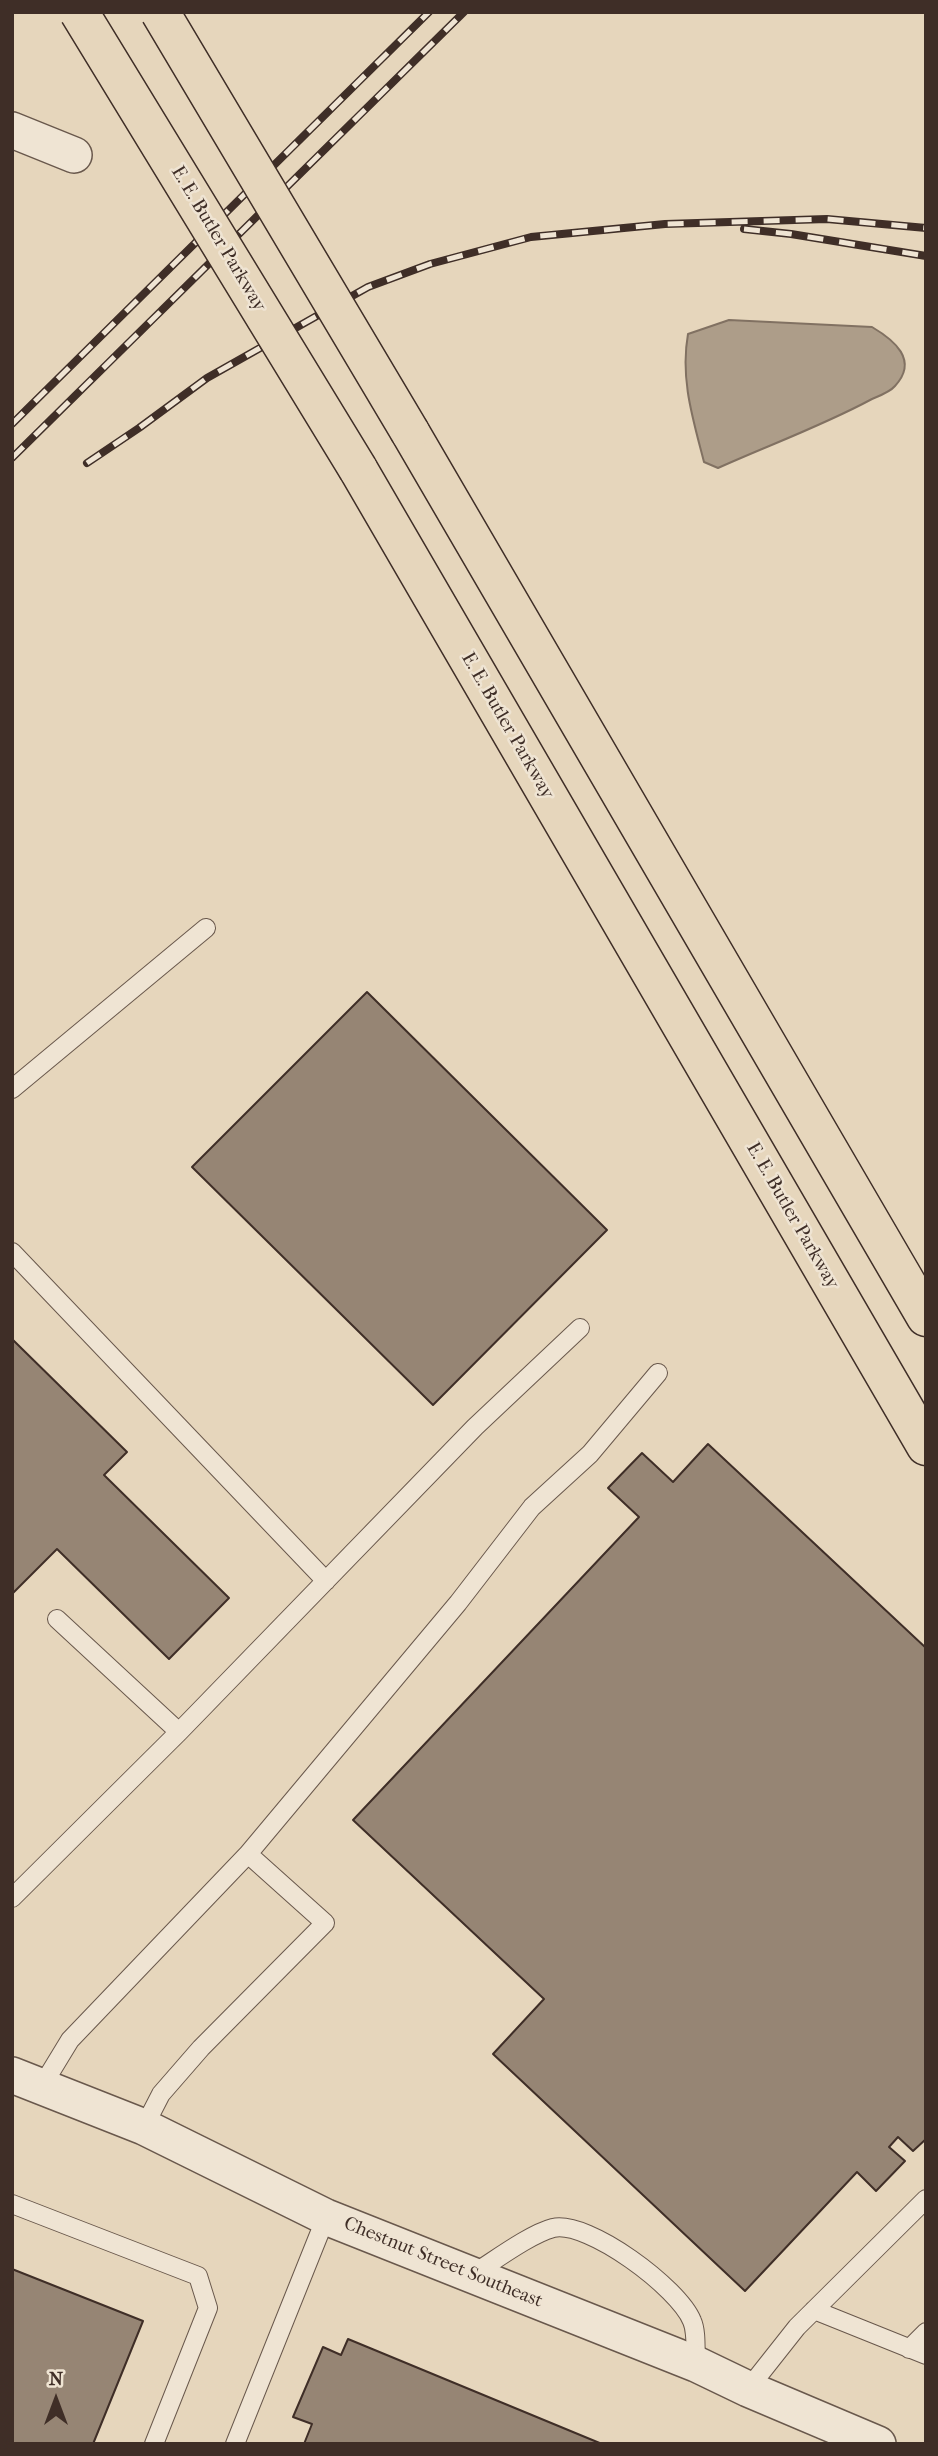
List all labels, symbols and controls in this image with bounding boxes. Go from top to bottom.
street label: E. E. Butler Parkway [166,162,270,316]
street label: E. E. Butler Parkway [456,649,558,803]
street label: E. E. Butler Parkway [741,1139,843,1293]
street label: Chestnut Street Southeast [340,2213,546,2313]
north arrow [21,2365,91,2435]
text: N [49,2368,63,2390]

